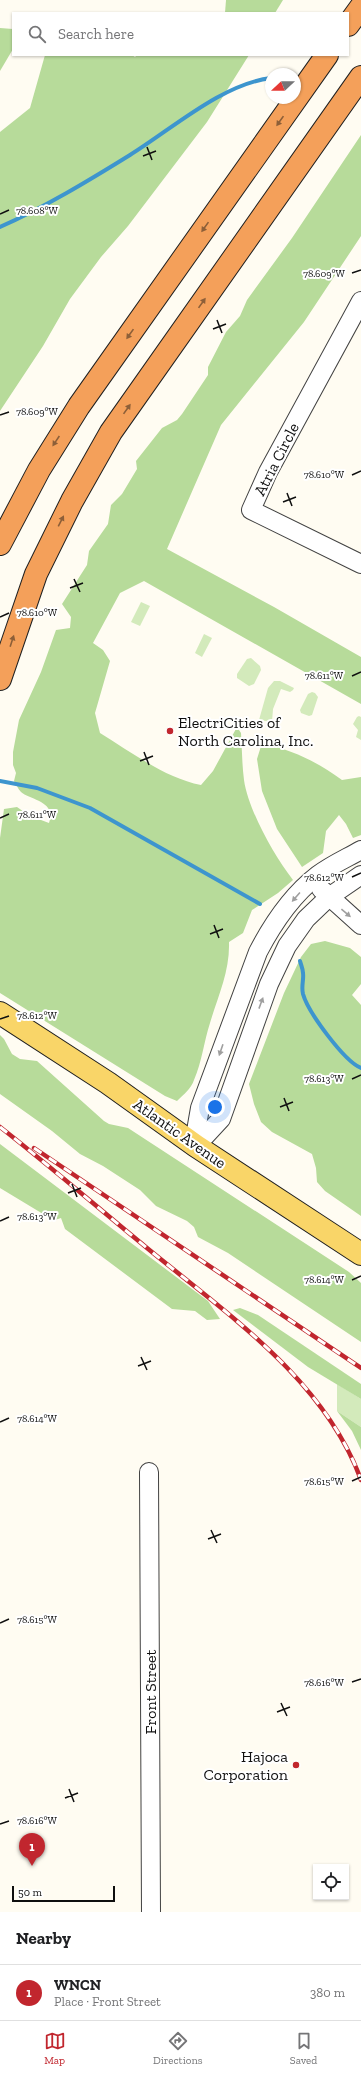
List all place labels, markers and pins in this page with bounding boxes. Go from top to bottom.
place label: ElectriCities of North Carolina, Inc. [178,713,313,750]
marker: ElectriCities of North Carolina, Inc. [165,726,175,736]
place label: Hajoca Corporation [203,1747,289,1784]
marker: Hajoca Corporation [291,1760,301,1770]
pin: 1 [19,1833,45,1866]

